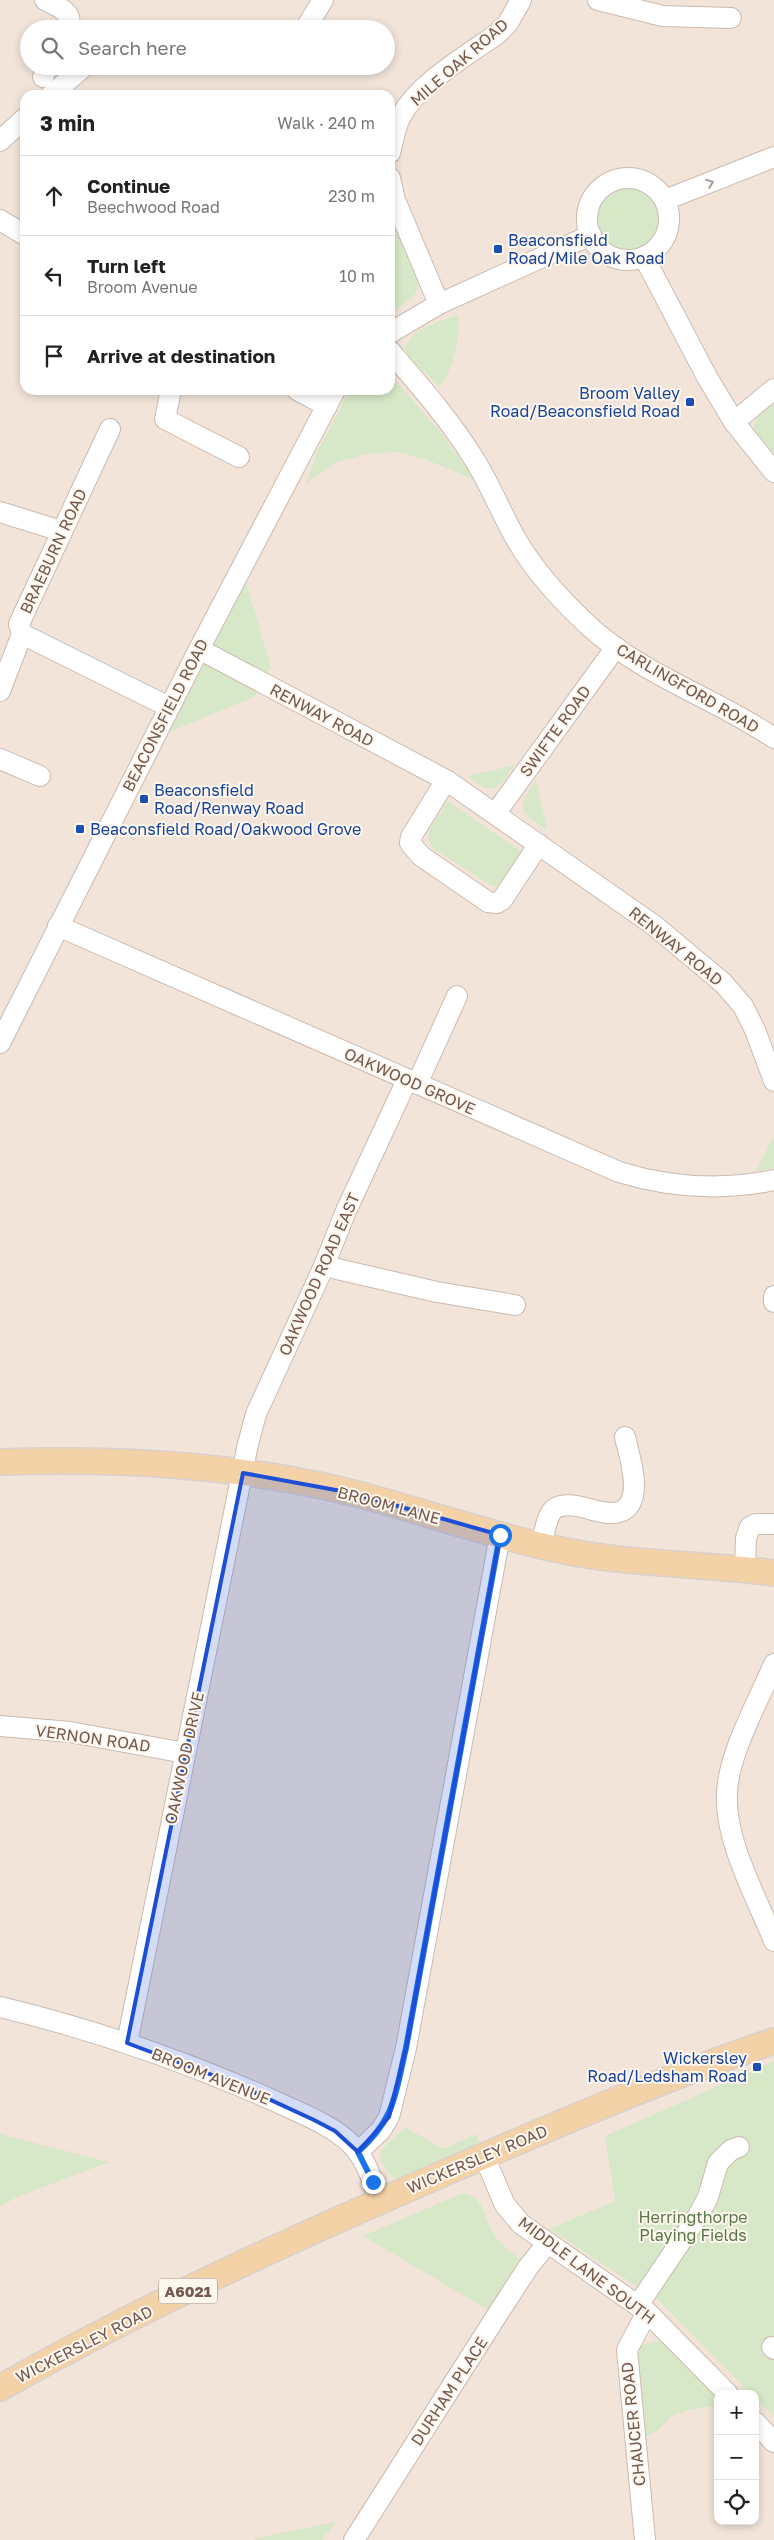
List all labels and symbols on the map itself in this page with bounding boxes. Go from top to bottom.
street label: MILE OAK ROAD [406,14,512,110]
one-way arrow [705,179,714,189]
place label: Beaconsfield Road/Mile Oak Road [508,230,664,268]
marker: Beaconsfield Road/Mile Oak Road [492,243,504,255]
place label: Broom Valley Road/Beaconsfield Road [490,383,680,421]
marker: Broom Valley Road/Beaconsfield Road [684,396,696,408]
street label: BRAEBURN ROAD [15,485,91,617]
street label: BEACONSFIELD ROAD [118,635,212,795]
street label: CARLINGFORD ROAD [613,639,763,737]
street label: RENWAY ROAD [267,679,377,751]
street label: SWIFTE ROAD [515,681,595,781]
place label: Beaconsfield Road/Renway Road [154,780,304,818]
marker: Beaconsfield Road/Renway Road [138,793,150,805]
place label: Beaconsfield Road/Oakwood Grove [90,819,361,839]
marker: Beaconsfield Road/Oakwood Grove [74,823,86,835]
street label: RENWAY ROAD [625,902,727,990]
street label: OAKWOOD GROVE [341,1043,479,1119]
street label: OAKWOOD ROAD EAST [274,1189,364,1359]
street label: BROOM LANE [336,1482,442,1528]
route start [489,1524,512,1547]
street label: OAKWOOD DRIVE [160,1690,208,1826]
street label: VERNON ROAD [34,1720,152,1756]
street label: BROOM AVENUE [149,2043,273,2109]
place label: Wickersley Road/Ledsham Road [587,2048,747,2086]
marker: Wickersley Road/Ledsham Road [751,2061,763,2073]
street label: WICKERSLEY ROAD [404,2120,550,2198]
route end [362,2171,385,2194]
park label: Herringthorpe Playing Fields [638,2207,748,2245]
street label: MIDDLE LANE SOUTH [515,2212,659,2328]
road number: A6021 [159,2278,217,2304]
street label: WICKERSLEY ROAD [12,2301,156,2387]
street label: DURHAM PLACE [406,2333,492,2449]
street label: CHAUCER ROAD [617,2361,649,2487]

